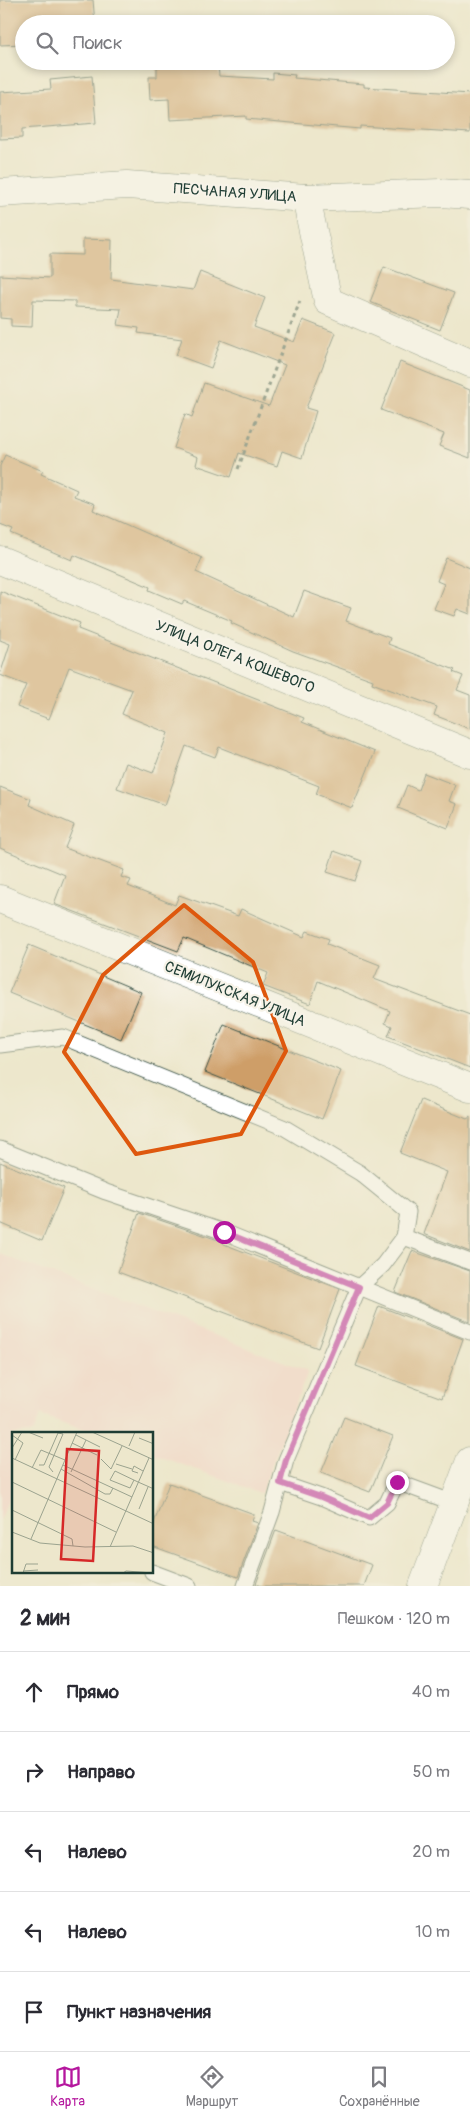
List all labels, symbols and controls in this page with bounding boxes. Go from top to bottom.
search box [15,15,455,70]
icon: search [33,29,61,57]
text: Поиск [73,31,123,55]
street label: ПЕСЧАНАЯ УЛИЦА [173,179,297,207]
street label: УЛИЦА ОЛЕГА КОШЕВОГО [153,616,317,698]
street label: СЕМИЛУКСКАЯ УЛИЦА [162,957,309,1031]
route start [213,1221,236,1244]
inset map [12,1432,154,1574]
route end [386,1471,409,1494]
text: 2 мин [20,1605,70,1632]
text: Пешком · 120 m [338,1609,450,1629]
icon: ahead [20,1678,48,1706]
text: Прямо [67,1680,119,1704]
text: 40 m [412,1682,450,1702]
icon: right [20,1758,48,1786]
text: Направо [67,1760,135,1784]
text: 50 m [413,1762,450,1782]
icon: left [20,1838,48,1866]
text: Налево [67,1840,127,1864]
text: 20 m [412,1842,450,1862]
icon: left [20,1918,48,1946]
text: Налево [67,1920,127,1944]
text: 10 m [415,1922,450,1942]
icon: arrive [20,1998,48,2026]
text: Пункт назначения [67,2000,211,2024]
tab: Карта [50,2063,85,2110]
tab: Маршрут [186,2063,238,2110]
tab: Сохранённые [339,2063,420,2110]

